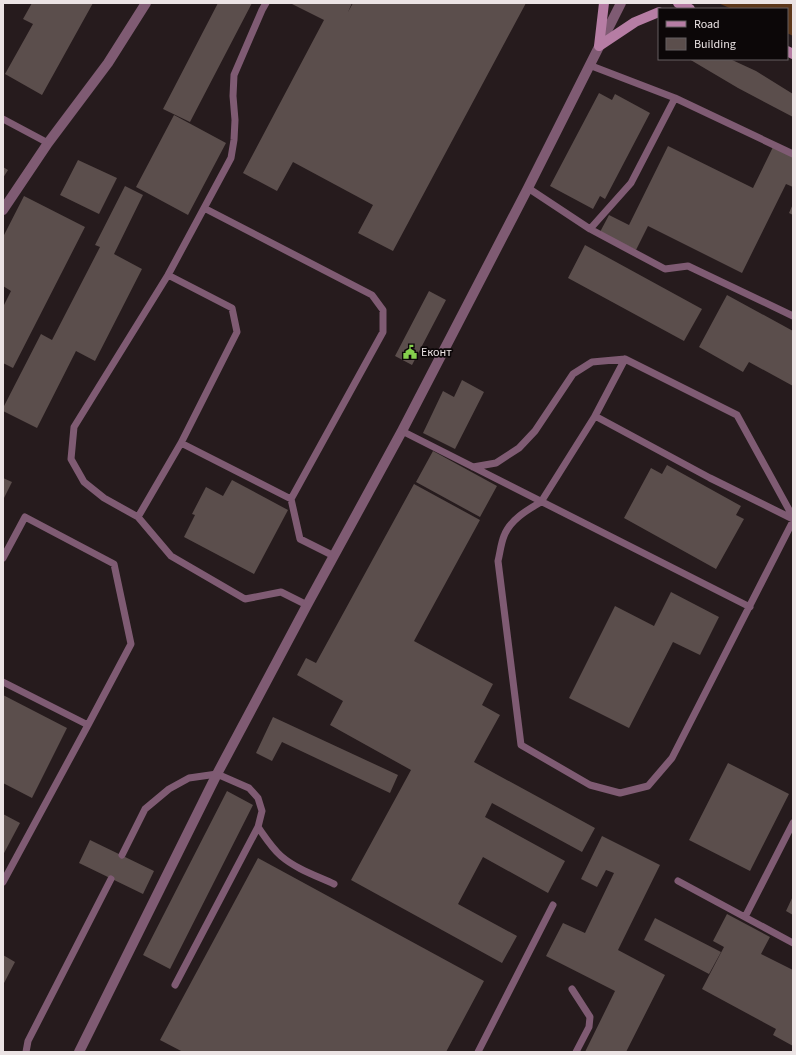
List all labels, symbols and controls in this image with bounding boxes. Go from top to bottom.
legend [658,8,788,60]
text: Road [694,16,720,33]
text: Building [694,36,736,53]
public building icon: Еконт [402,344,418,360]
place label: Еконт [421,344,452,361]

